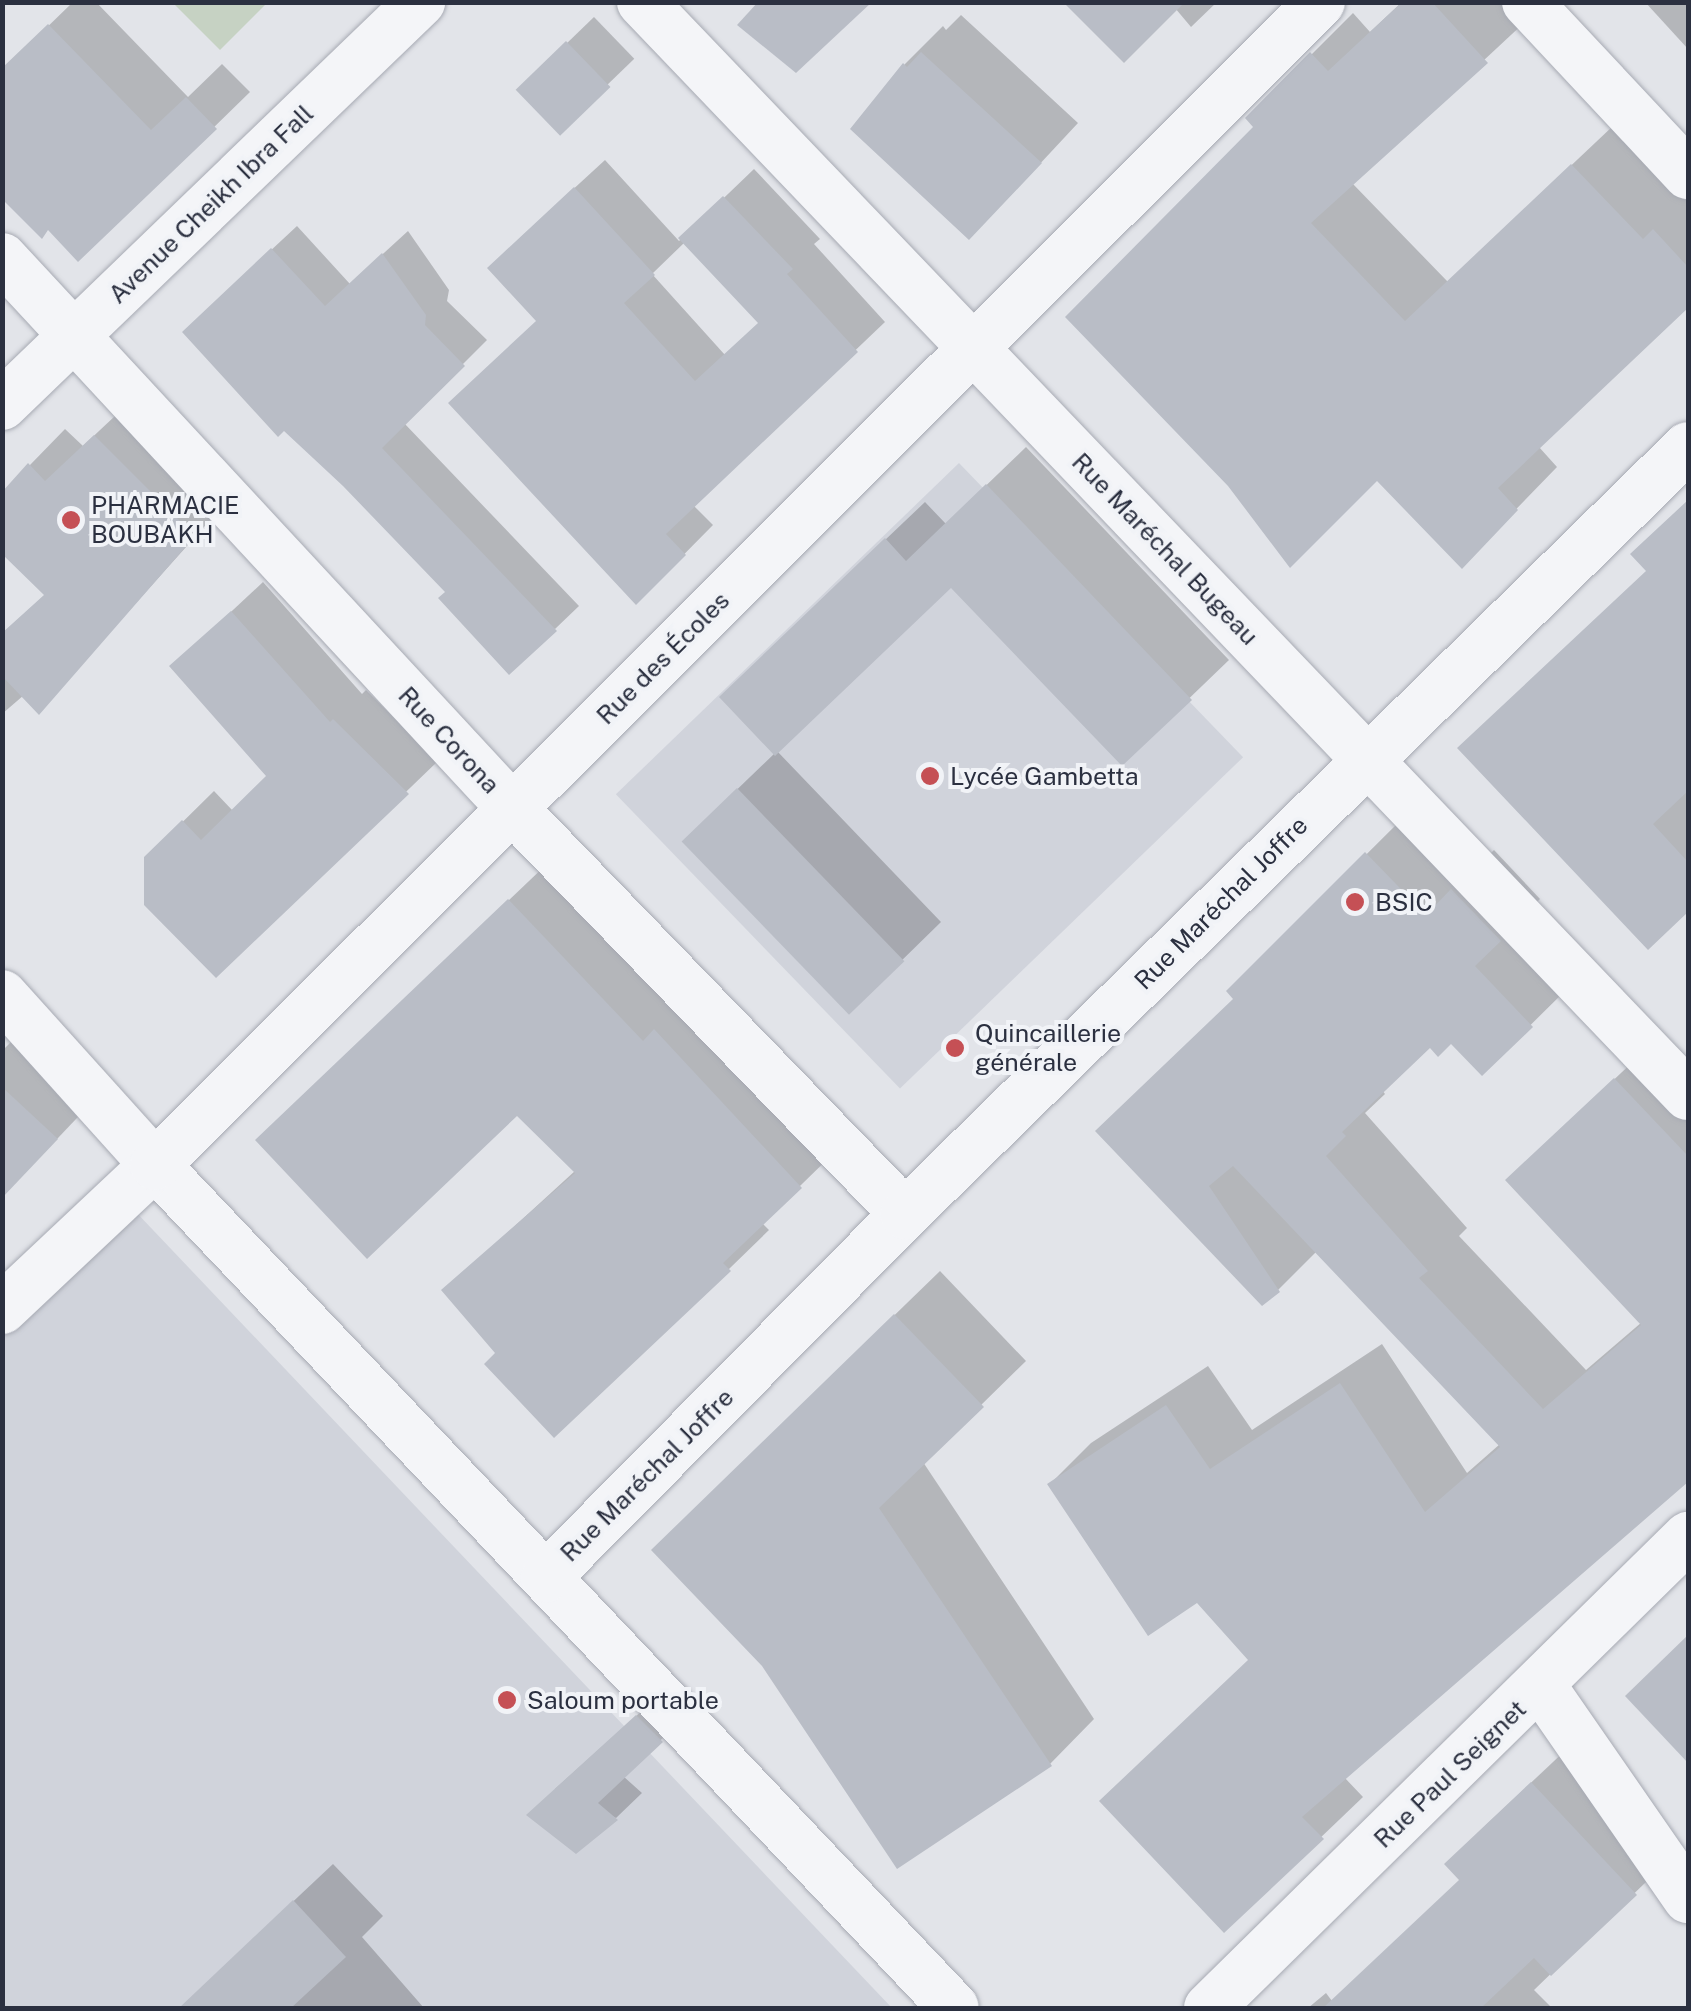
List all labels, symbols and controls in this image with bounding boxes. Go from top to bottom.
street label: Avenue Cheikh Ibra Fall [102,98,320,310]
street label: Rue Maréchal Bugeau [1066,447,1264,651]
place label: PHARMACIE BOUBAKH [91,491,240,550]
marker: PHARMACIE BOUBAKH [60,509,82,531]
street label: Rue des Écoles [590,585,736,731]
street label: Rue Corona [392,681,506,799]
place label: Lycée Gambetta [950,761,1139,791]
marker: Lycée Gambetta [919,765,941,787]
street label: Rue Maréchal Joffre [1128,810,1314,996]
place label: BSIC [1375,887,1433,917]
marker: BSIC [1344,891,1366,913]
place label: Quincaillerie générale [975,1019,1121,1078]
marker: Quincaillerie générale [944,1037,966,1059]
street label: Rue Maréchal Joffre [554,1382,740,1568]
place label: Saloum portable [527,1685,719,1715]
marker: Saloum portable [496,1689,518,1711]
street label: Rue Paul Seignet [1368,1694,1532,1854]

